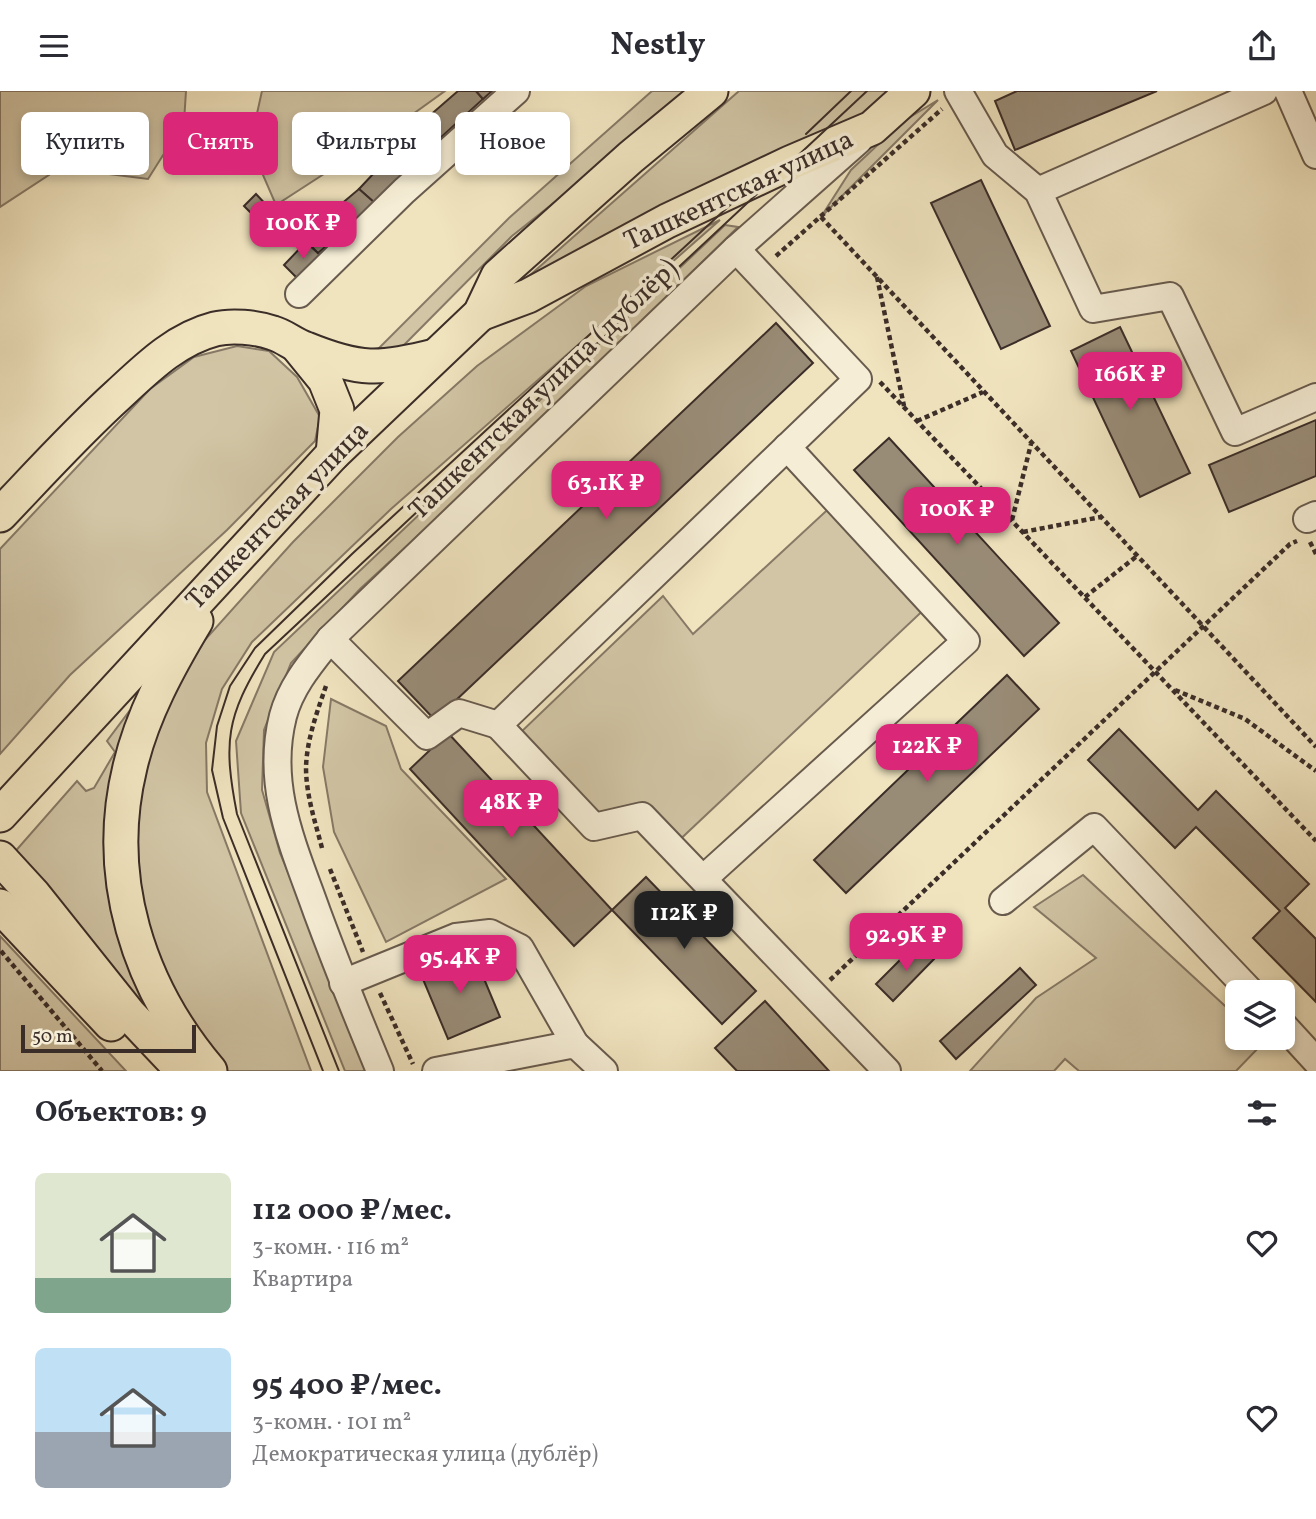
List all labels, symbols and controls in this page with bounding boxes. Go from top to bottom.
text: Nestly [611,24,705,68]
icon: menu [35,27,73,65]
icon: share [1243,27,1281,65]
chip: Купить [21,112,149,175]
chip: Снять [163,112,278,175]
chip: Фильтры [292,112,441,175]
chip: Новое [455,112,570,175]
street label: Ташкентская улица [618,121,860,261]
pin: 100K ₽ [246,201,360,261]
text: 100K ₽ [266,208,340,240]
street label: Ташкентская улица (дублёр) [400,250,688,530]
pin: 166K ₽ [1073,353,1187,412]
text: 166K ₽ [1094,359,1166,391]
street label: Ташкентская улица [177,413,379,619]
pin: 63.1K ₽ [541,461,671,521]
text: 63.1K ₽ [567,468,645,500]
pin: 100K ₽ [900,487,1014,547]
text: 100K ₽ [920,494,994,526]
pin: 122K ₽ [870,725,984,784]
text: 122K ₽ [892,731,962,763]
pin: 48K ₽ [462,781,560,840]
text: 48K ₽ [479,787,543,819]
pin: 112K ₽ [627,891,741,951]
text: 112K ₽ [650,898,718,930]
pin: 92.9K ₽ [841,913,971,973]
text: 92.9K ₽ [866,920,946,952]
pin: 95.4K ₽ [395,935,525,995]
text: 95.4K ₽ [419,942,501,974]
map controls [1225,980,1295,1050]
button: layers [1225,980,1295,1050]
scale bar [21,1022,196,1054]
text: 50 m [32,1024,73,1050]
text: Объектов: 9 [35,1092,207,1134]
icon: filters [1243,1094,1281,1132]
text: 112 000 ₽/мес. [252,1190,452,1232]
icon: home [91,1201,175,1285]
icon: heart [1243,1224,1281,1262]
text: 3-комн. · 116 m² [252,1232,409,1264]
text: Квартира [252,1264,353,1296]
text: 95 400 ₽/мес. [252,1365,442,1407]
icon: home [91,1376,175,1460]
icon: heart [1243,1399,1281,1437]
text: 3-комн. · 101 m² [252,1407,411,1439]
text: Демократическая улица (дублёр) [252,1439,598,1471]

